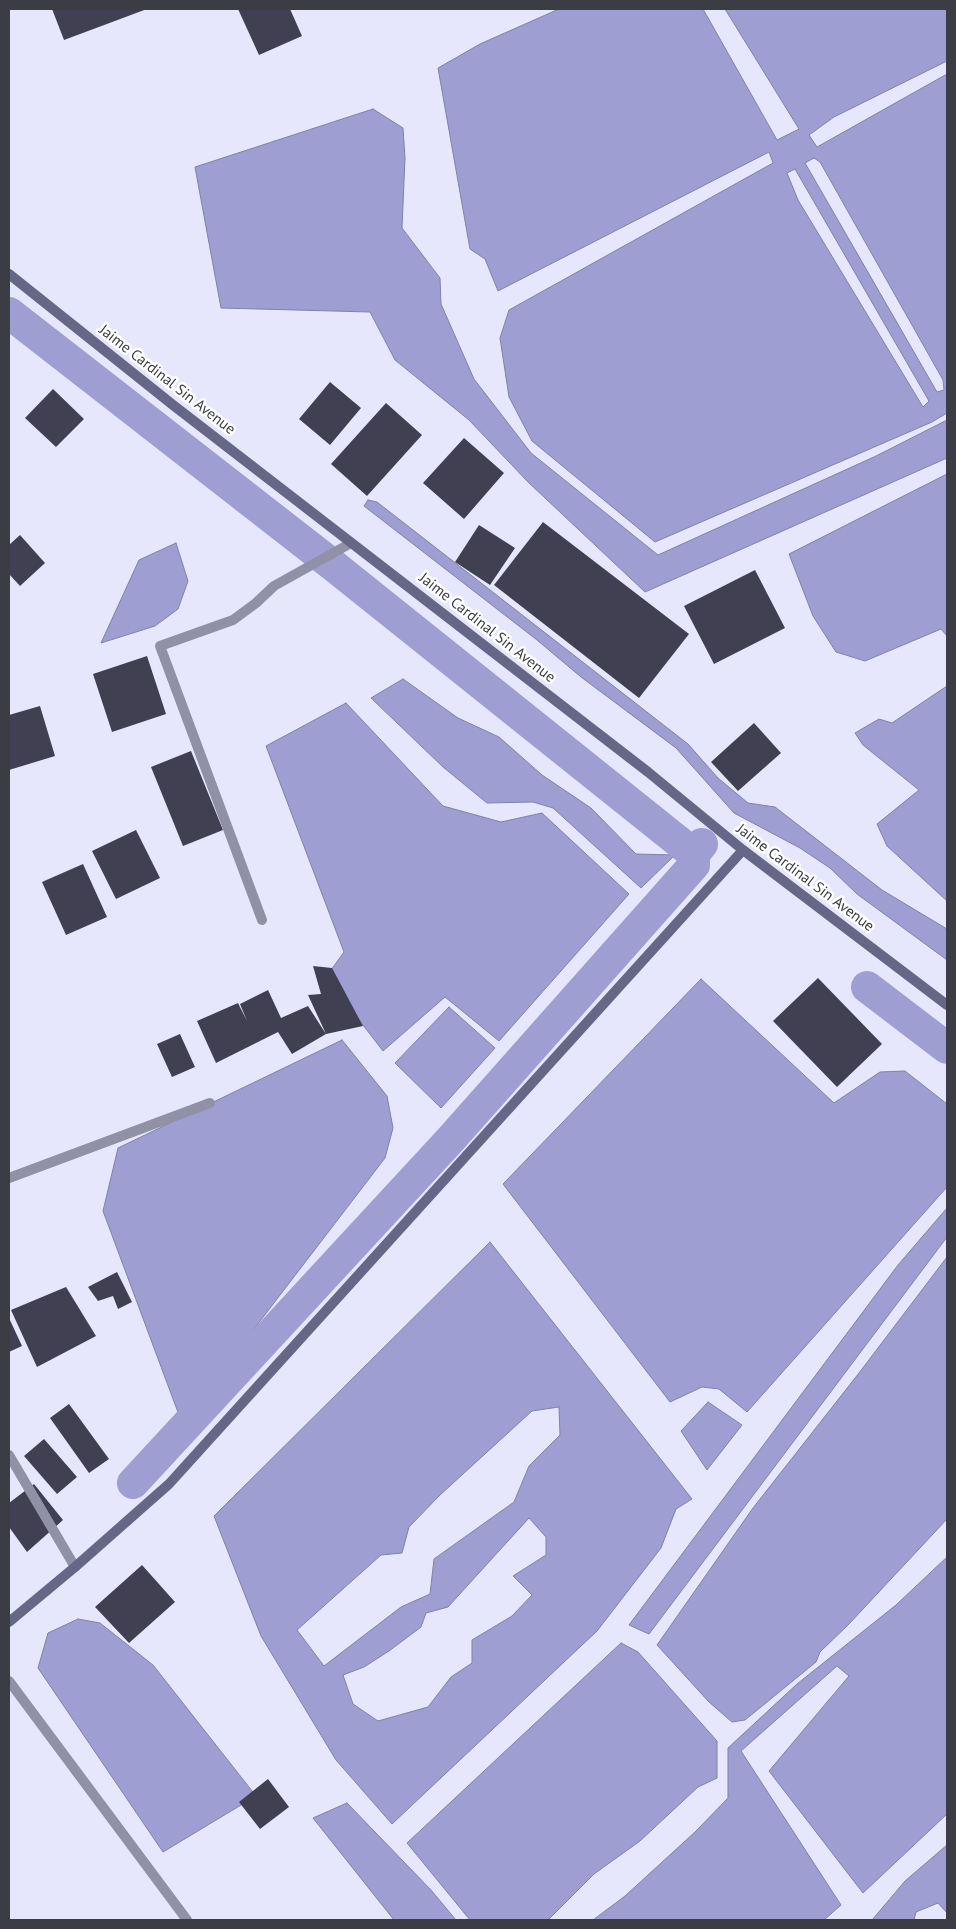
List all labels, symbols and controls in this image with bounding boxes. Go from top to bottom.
street label: Jaime Cardinal Sin Avenue [95,321,239,439]
street label: Jaime Cardinal Sin Avenue [415,569,559,687]
street label: Jaime Cardinal Sin Avenue [733,820,877,936]

